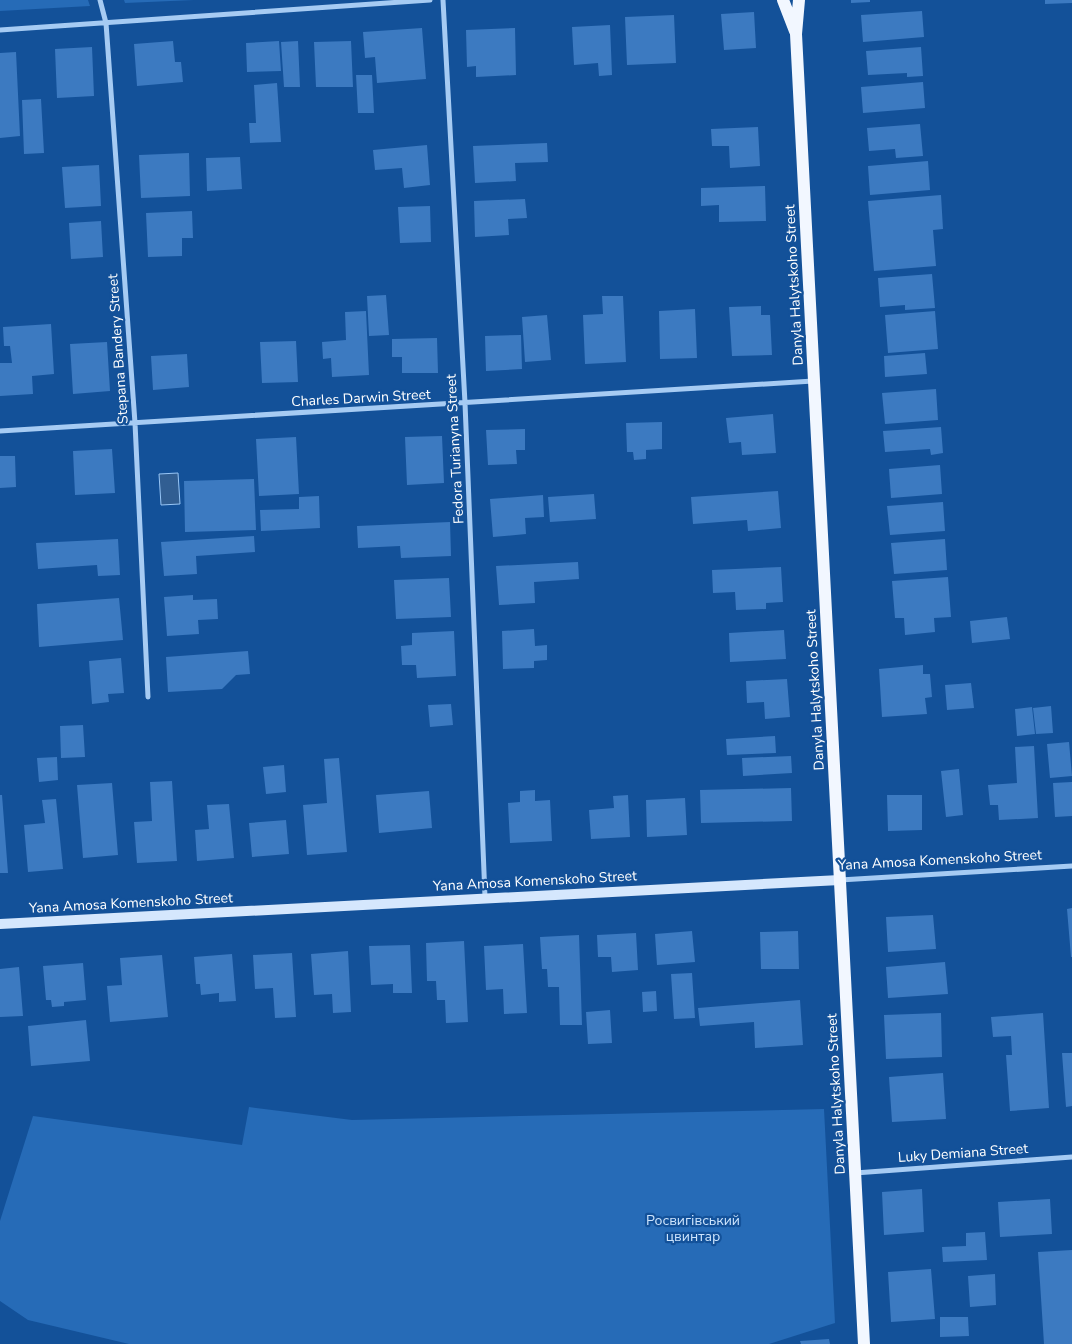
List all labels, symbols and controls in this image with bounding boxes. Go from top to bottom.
street label: Danyla Halytskoho Street [780,204,808,366]
street label: Stepana Bandery Street [103,273,133,425]
street label: Fedora Turianyna Street [442,374,468,524]
street label: Charles Darwin Street [291,385,431,411]
street label: Danyla Halytskoho Street [801,609,829,771]
street label: Yana Amosa Komenskoho Street [837,845,1042,875]
street label: Yana Amosa Komenskoho Street [432,866,637,896]
street label: Yana Amosa Komenskoho Street [28,888,233,918]
street label: Danyla Halytskoho Street [822,1013,850,1175]
street label: Luky Demiana Street [897,1139,1029,1167]
park label: Росвигівський цвинтар [646,1211,740,1246]

